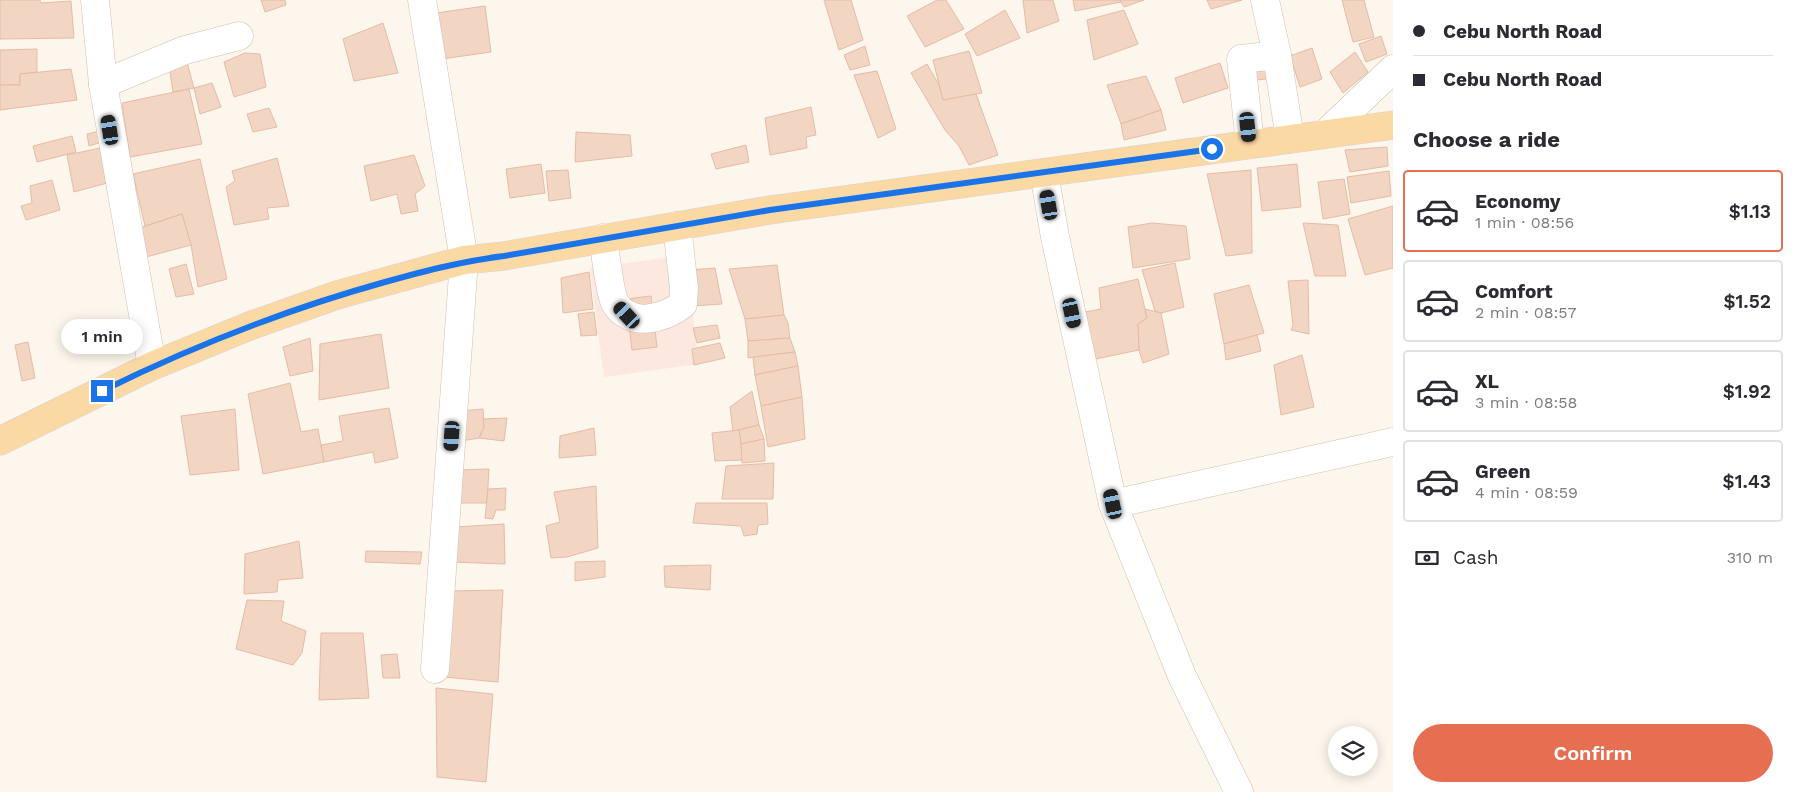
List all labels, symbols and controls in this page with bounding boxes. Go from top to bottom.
text: Cebu North Road [1443,20,1602,43]
text: Cebu North Road [1443,68,1602,91]
car [1238,111,1257,143]
car [100,114,119,146]
text: Choose a ride [1413,127,1560,152]
route start [1201,138,1223,160]
car [1039,189,1058,221]
icon: car [1415,189,1460,234]
text: Economy [1475,190,1560,213]
text: $1.13 [1729,200,1771,223]
text: 1 min · 08:56 [1475,213,1574,232]
icon: car [1415,279,1460,324]
text: Comfort [1475,280,1553,303]
text: $1.52 [1723,290,1771,313]
car [1061,297,1082,329]
car [611,299,642,331]
text: 2 min · 08:57 [1475,303,1577,322]
callout: 1 min [61,318,143,354]
text: 1 min [81,327,123,346]
icon: car [1415,369,1460,414]
text: XL [1475,370,1499,393]
route end [91,380,113,402]
text: $1.92 [1723,380,1771,403]
text: 3 min · 08:58 [1475,393,1577,412]
car [443,421,460,451]
icon: car [1415,459,1460,504]
text: Green [1475,460,1531,483]
text: $1.43 [1723,470,1771,493]
text: 4 min · 08:59 [1475,483,1578,502]
car [1102,488,1123,520]
icon: cash [1413,544,1441,572]
text: Cash [1453,546,1499,569]
text: 310 m [1727,548,1773,567]
button: Confirm [1413,724,1773,782]
map controls [1328,726,1378,776]
button: layers [1328,726,1378,776]

